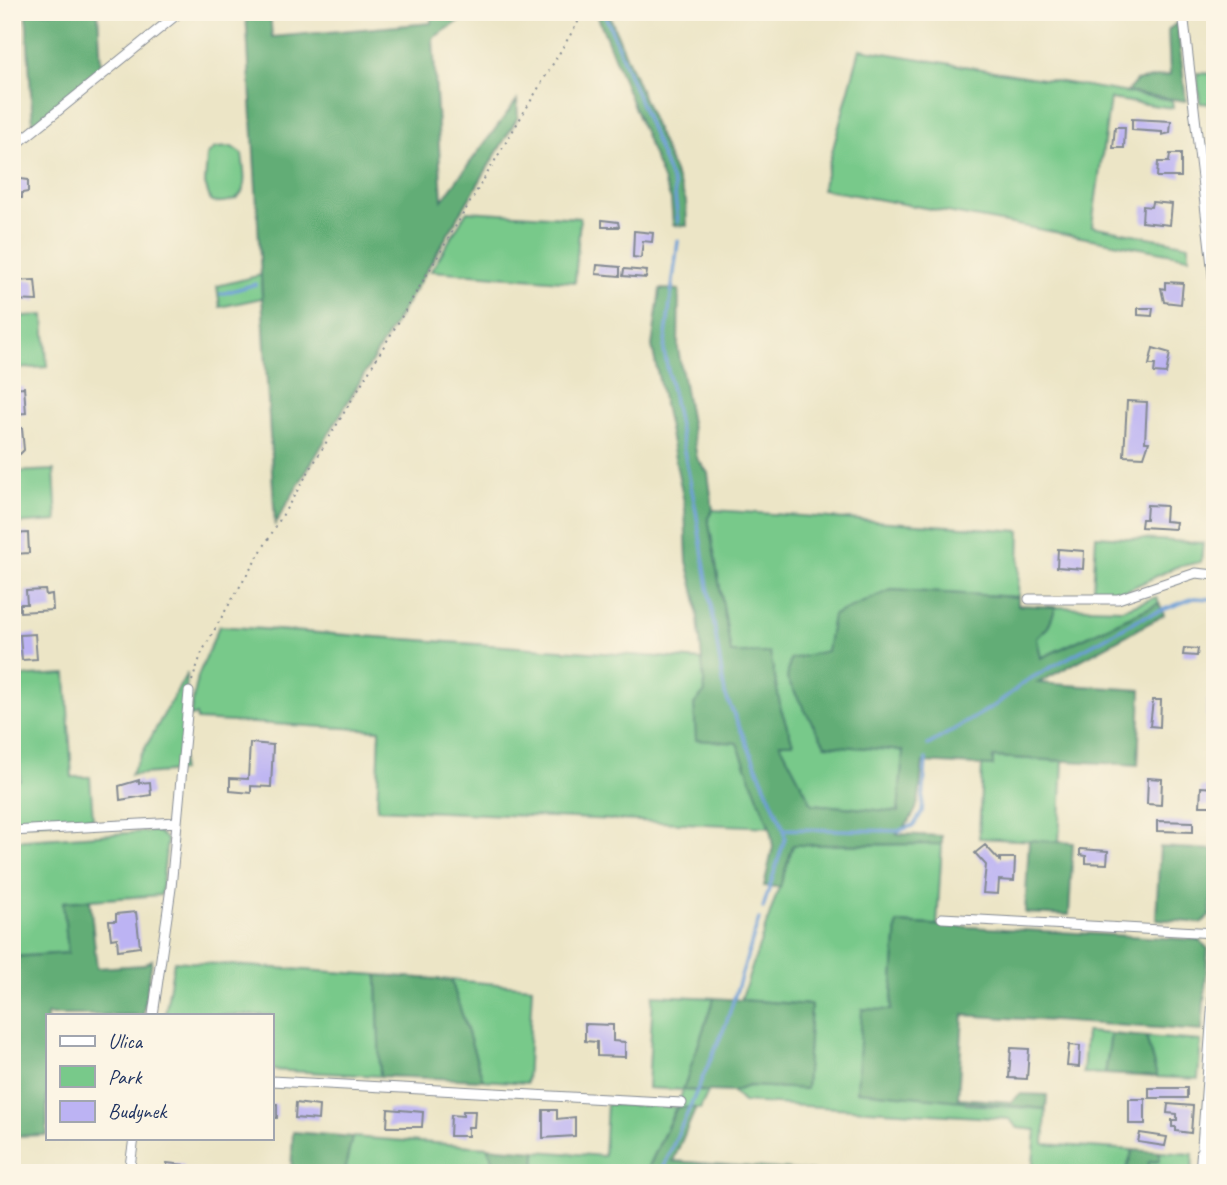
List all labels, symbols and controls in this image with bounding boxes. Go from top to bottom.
legend [46,1014,273,1140]
text: Ulica [108,1028,144,1054]
text: Park [108,1064,143,1090]
text: Budynek [108,1098,168,1124]

